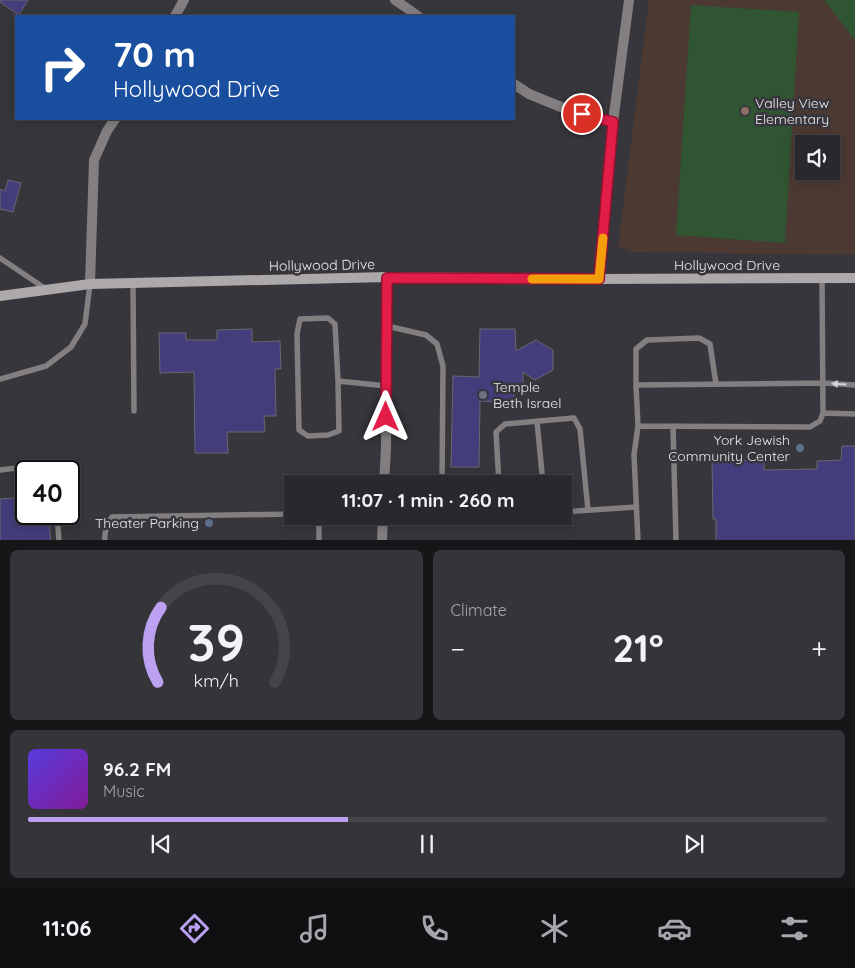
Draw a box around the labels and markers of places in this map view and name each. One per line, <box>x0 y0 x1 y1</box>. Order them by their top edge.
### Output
pin <box>561 93 603 135</box>
place label: Valley View Elementary <box>755 94 830 128</box>
marker: Valley View Elementary <box>739 105 751 117</box>
place label: Temple Beth Israel <box>493 378 561 412</box>
marker: Temple Beth Israel <box>477 389 489 401</box>
place label: York Jewish Community Center <box>668 431 791 465</box>
marker: York Jewish Community Center <box>794 442 806 454</box>
place label: Theater Parking <box>95 514 199 532</box>
marker: Theater Parking <box>203 517 215 529</box>

